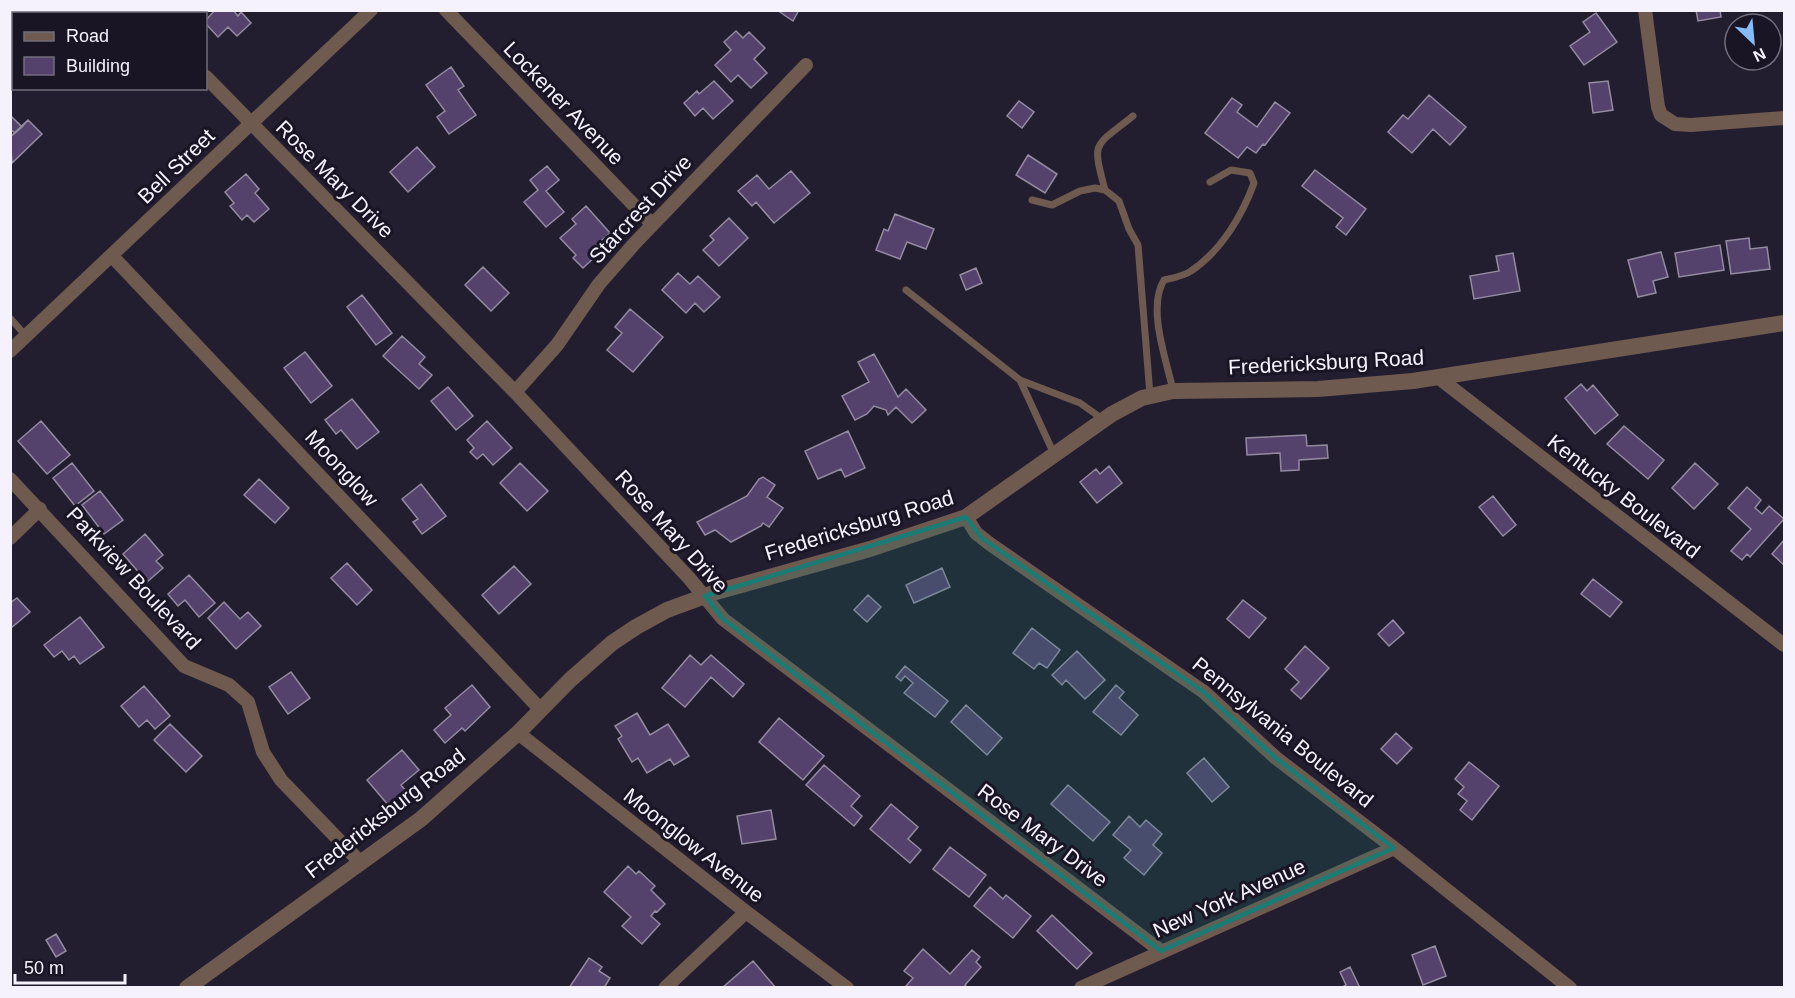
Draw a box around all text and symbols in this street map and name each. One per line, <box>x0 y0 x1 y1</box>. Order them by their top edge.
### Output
legend <box>12 12 207 90</box>
north arrow <box>1723 12 1783 72</box>
text: Road <box>66 26 109 46</box>
street label: Lockener Avenue <box>499 37 629 169</box>
text: N <box>1750 45 1768 65</box>
text: Building <box>66 56 130 76</box>
street label: Rose Mary Drive <box>272 116 398 242</box>
street label: Bell Street <box>133 124 219 208</box>
street label: Starcrest Drive <box>584 150 696 268</box>
street label: Fredericksburg Road <box>1227 345 1425 379</box>
street label: Moonglow <box>301 425 384 511</box>
street label: Kentucky Boulevard <box>1543 429 1705 563</box>
street label: Rose Mary Drive <box>611 465 733 597</box>
street label: Fredericksburg Road <box>762 485 956 565</box>
street label: Parkview Boulevard <box>62 502 206 654</box>
street label: Pennsylvania Boulevard <box>1188 652 1378 812</box>
street label: Fredericksburg Road <box>301 744 469 882</box>
street label: Rose Mary Drive <box>974 779 1112 891</box>
street label: Moonglow Avenue <box>619 783 769 907</box>
street label: New York Avenue <box>1149 854 1309 942</box>
scale bar <box>15 947 124 985</box>
text: 50 m <box>24 958 64 978</box>

